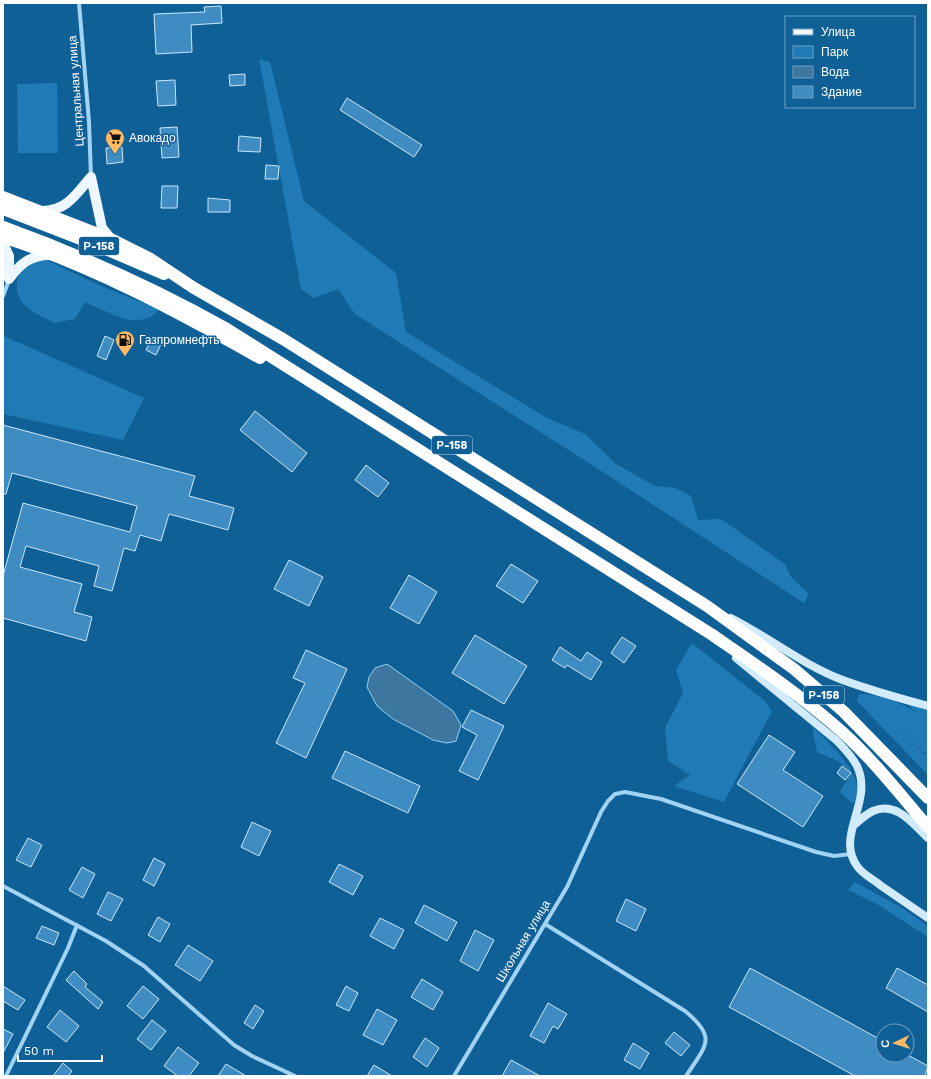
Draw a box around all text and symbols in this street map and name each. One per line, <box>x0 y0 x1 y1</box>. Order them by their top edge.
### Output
legend <box>785 16 915 108</box>
text: Улица <box>821 25 855 39</box>
street label: Центральная улица <box>65 35 87 147</box>
text: Парк <box>821 45 849 59</box>
text: Вода <box>821 65 849 79</box>
text: Здание <box>821 85 862 99</box>
supermarket icon: Авокадо <box>104 127 126 155</box>
place label: Авокадо <box>129 131 176 145</box>
road number: Р-158 <box>79 237 119 255</box>
fuel station icon: Газпромнефть <box>114 329 136 357</box>
place label: Газпромнефть <box>139 333 220 347</box>
road number: Р-158 <box>432 436 472 454</box>
road number: Р-158 <box>804 686 844 704</box>
street label: Школьная улица <box>493 897 553 984</box>
north arrow <box>875 1023 915 1063</box>
scale bar <box>18 1037 102 1063</box>
text: С <box>879 1039 892 1048</box>
text: 50 m <box>24 1044 54 1058</box>

